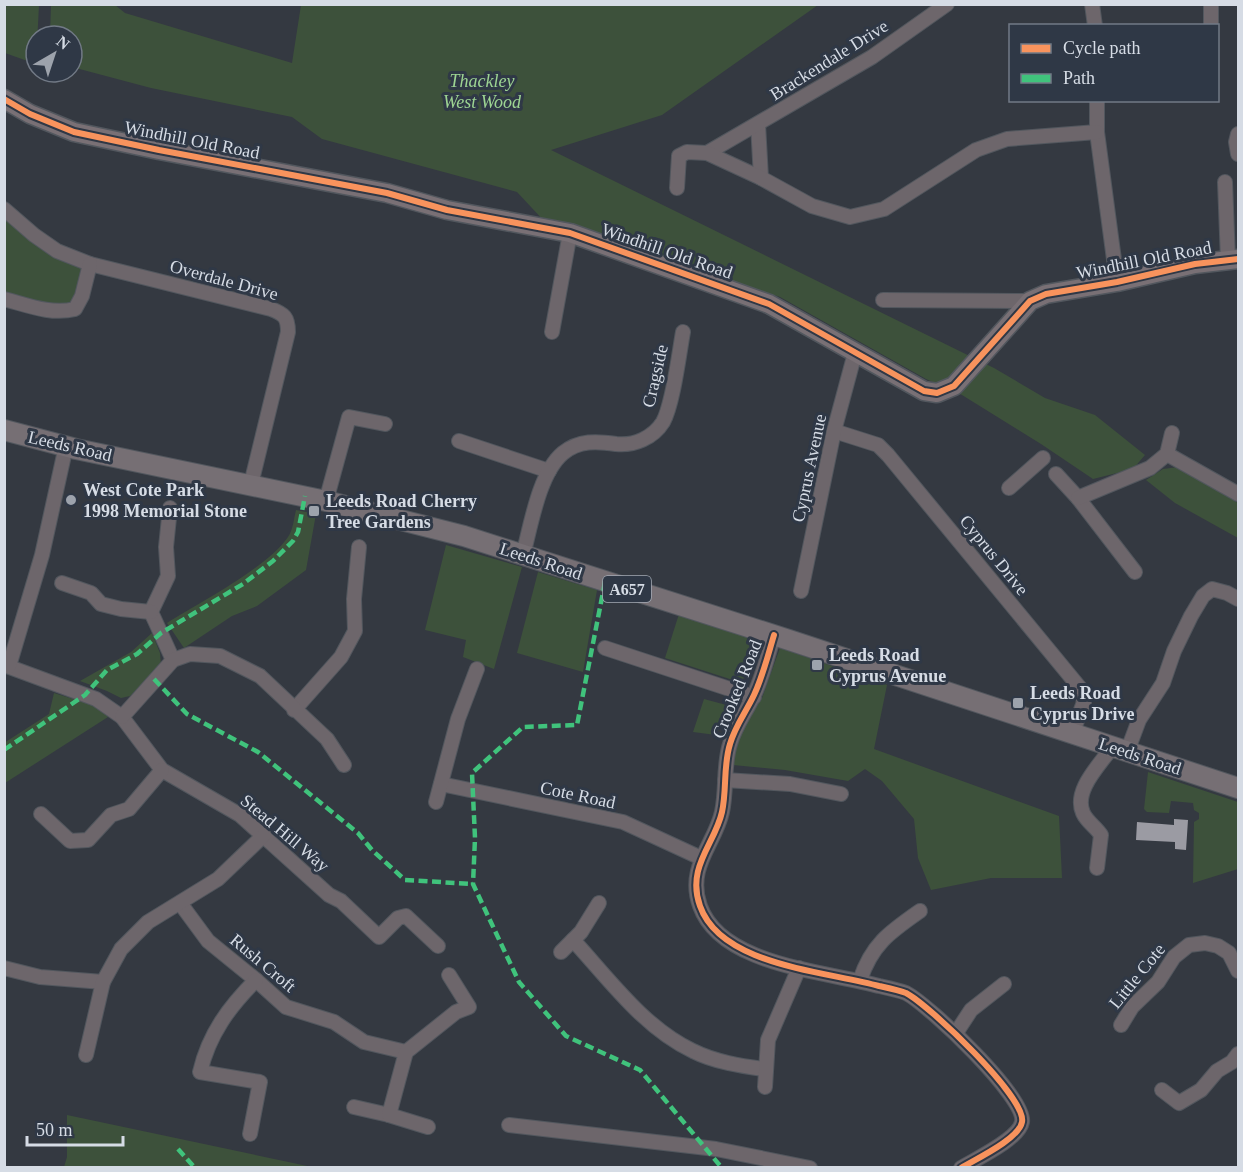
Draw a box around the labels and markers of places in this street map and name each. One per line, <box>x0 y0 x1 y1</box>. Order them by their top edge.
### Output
place label: West Cote Park 1998 Memorial Stone <box>83 480 247 521</box>
place label: Leeds Road Cherry Tree Gardens <box>326 491 477 532</box>
marker: West Cote Park 1998 Memorial Stone <box>64 493 78 507</box>
marker: Leeds Road Cherry Tree Gardens <box>307 504 321 518</box>
place label: Leeds Road Cyprus Avenue <box>829 645 946 686</box>
marker: Leeds Road Cyprus Avenue <box>810 658 824 672</box>
place label: Leeds Road Cyprus Drive <box>1030 683 1135 724</box>
marker: Leeds Road Cyprus Drive <box>1011 696 1025 710</box>

